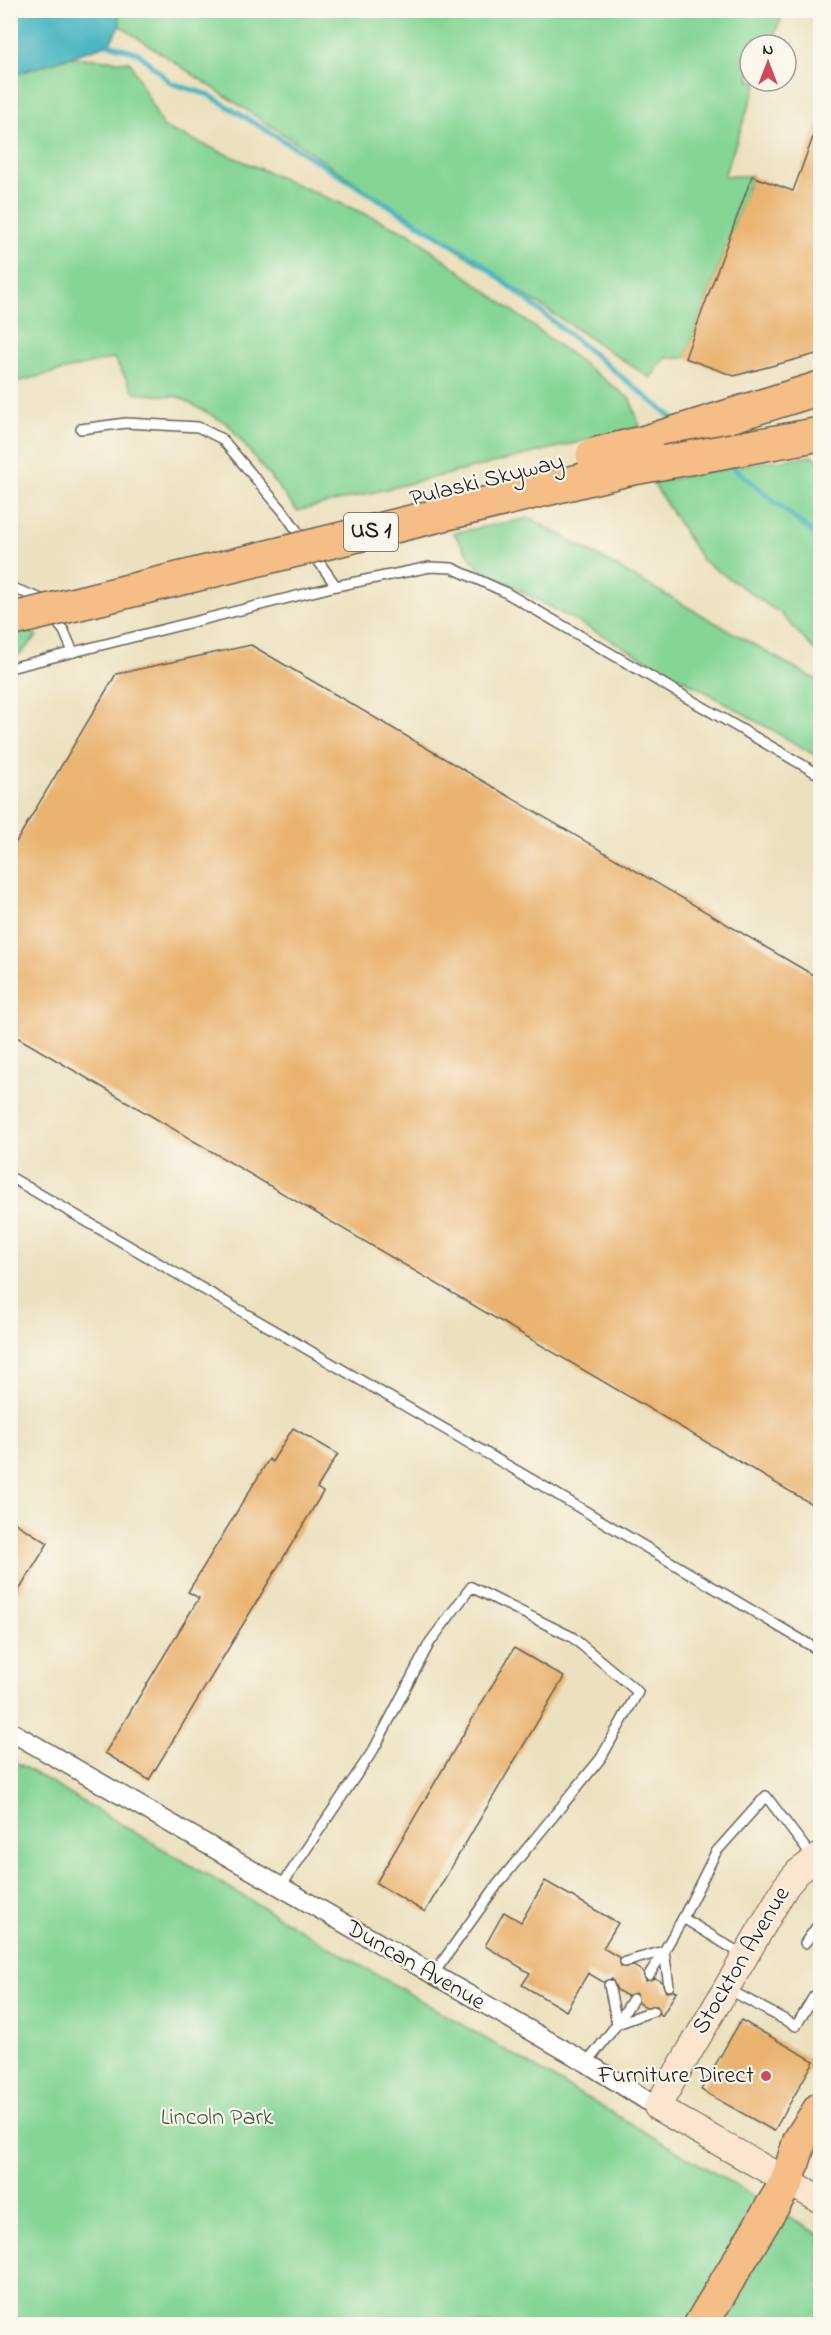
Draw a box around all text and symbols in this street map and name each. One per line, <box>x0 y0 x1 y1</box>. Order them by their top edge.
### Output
north arrow <box>738 33 798 93</box>
text: N <box>763 38 774 62</box>
street label: Pulaski Skyway <box>406 445 568 518</box>
road number: US 1 <box>344 513 398 551</box>
street label: Stockton Avenue <box>684 1880 800 2042</box>
street label: Duncan Avenue <box>338 1911 492 2020</box>
place label: Furniture Direct <box>597 2059 754 2094</box>
marker: Furniture Direct <box>759 2069 773 2083</box>
park label: Lincoln Park <box>161 2101 274 2136</box>

